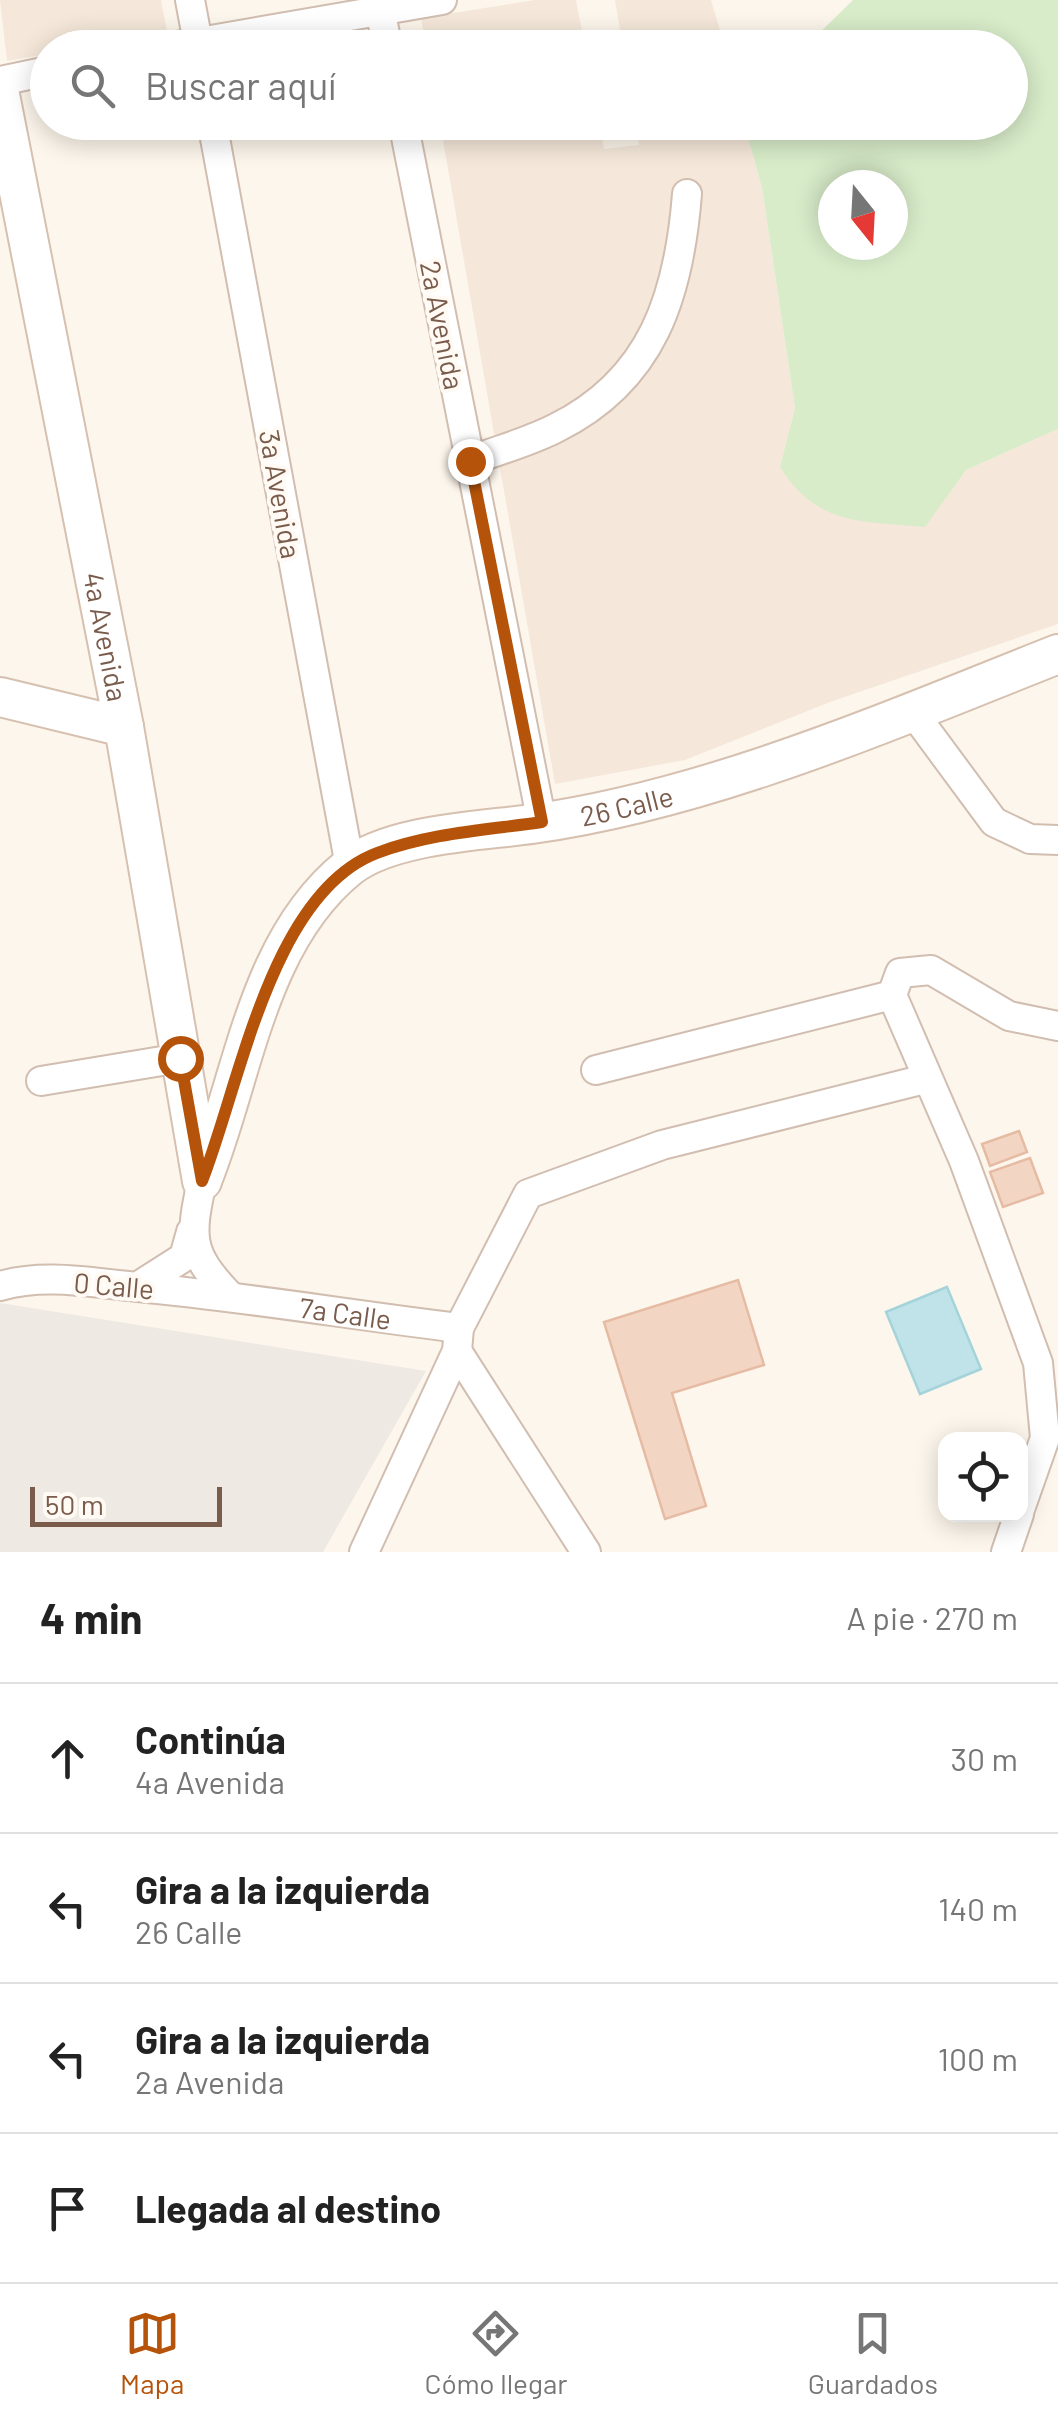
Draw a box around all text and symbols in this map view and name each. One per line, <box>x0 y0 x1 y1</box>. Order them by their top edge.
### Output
search box <box>30 30 1028 140</box>
icon: search <box>65 58 120 113</box>
text: Buscar aquí <box>145 62 336 108</box>
north arrow <box>818 170 908 260</box>
street label: 2a Avenida <box>414 258 472 392</box>
street label: 3a Avenida <box>253 427 309 561</box>
route end <box>448 439 494 485</box>
street label: 4a Avenida <box>77 569 136 704</box>
street label: 26 Calle <box>577 778 677 833</box>
route start <box>158 1036 204 1082</box>
street label: 0 Calle <box>72 1265 156 1305</box>
street label: 7a Calle <box>298 1290 393 1336</box>
map controls <box>938 1432 1028 1522</box>
button: locate <box>938 1432 1028 1522</box>
scale bar <box>30 1482 222 1526</box>
text: 50 m <box>45 1487 104 1521</box>
text: 4 min <box>40 1592 143 1642</box>
text: A pie · 270 m <box>847 1598 1018 1636</box>
text: Continúa <box>135 1716 286 1762</box>
icon: ahead <box>40 1731 95 1786</box>
text: 30 m <box>951 1739 1018 1777</box>
text: 4a Avenida <box>135 1762 285 1800</box>
text: Gira a la izquierda <box>135 1866 430 1912</box>
icon: left <box>40 1881 95 1936</box>
text: 140 m <box>938 1889 1018 1927</box>
text: 26 Calle <box>135 1912 242 1950</box>
text: Gira a la izquierda <box>135 2016 430 2062</box>
icon: left <box>40 2031 95 2086</box>
text: 100 m <box>938 2039 1018 2077</box>
text: 2a Avenida <box>135 2062 284 2100</box>
icon: arrive <box>40 2181 95 2236</box>
text: Llegada al destino <box>135 2185 441 2231</box>
tab: Mapa <box>120 2306 184 2400</box>
tab: Cómo llegar <box>424 2306 568 2400</box>
tab: Guardados <box>808 2306 938 2400</box>

